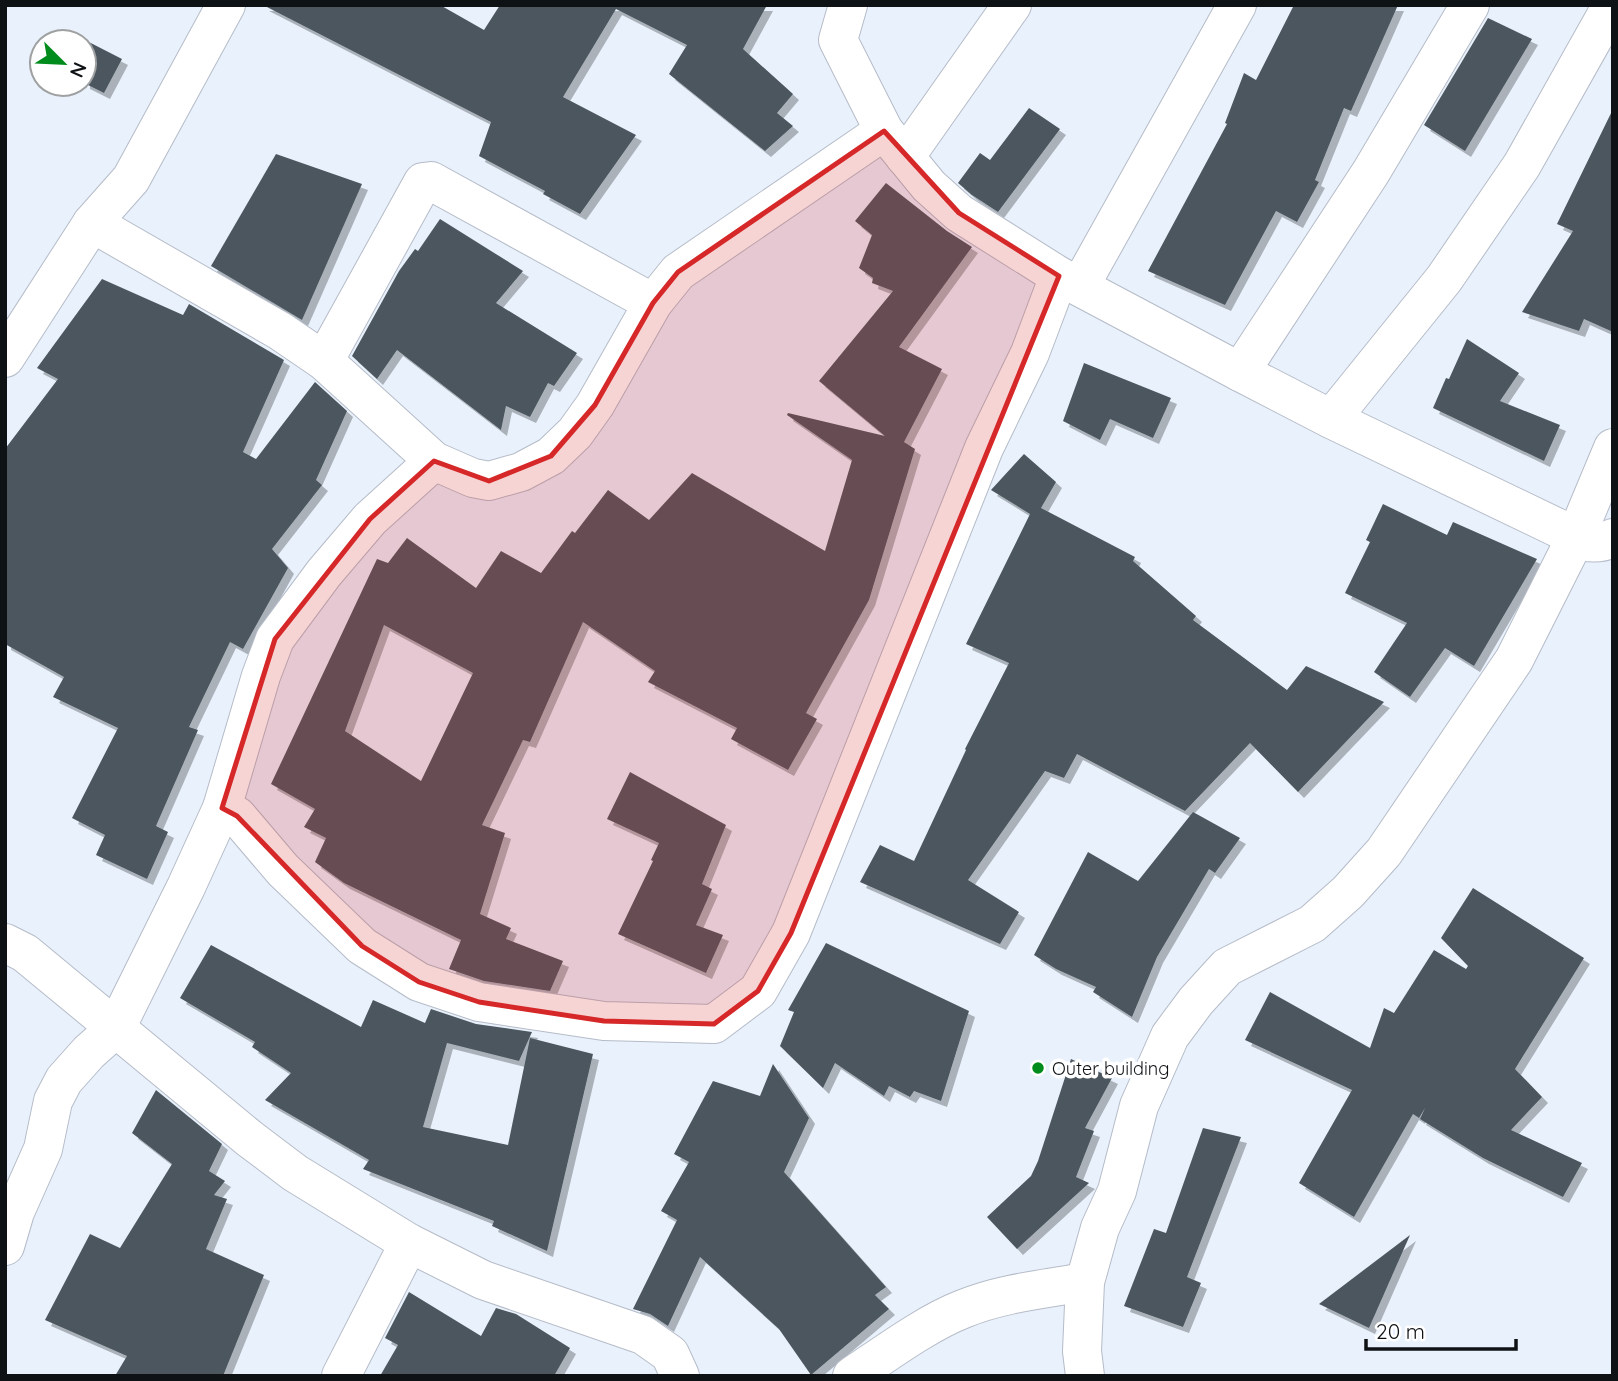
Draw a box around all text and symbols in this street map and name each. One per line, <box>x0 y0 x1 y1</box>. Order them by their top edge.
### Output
north arrow <box>28 28 98 98</box>
text: N <box>65 59 92 81</box>
place label: Outer building <box>1052 1057 1169 1080</box>
marker: Outer building <box>1030 1060 1046 1076</box>
scale bar <box>1366 1308 1516 1352</box>
text: 20 m <box>1376 1318 1425 1344</box>

